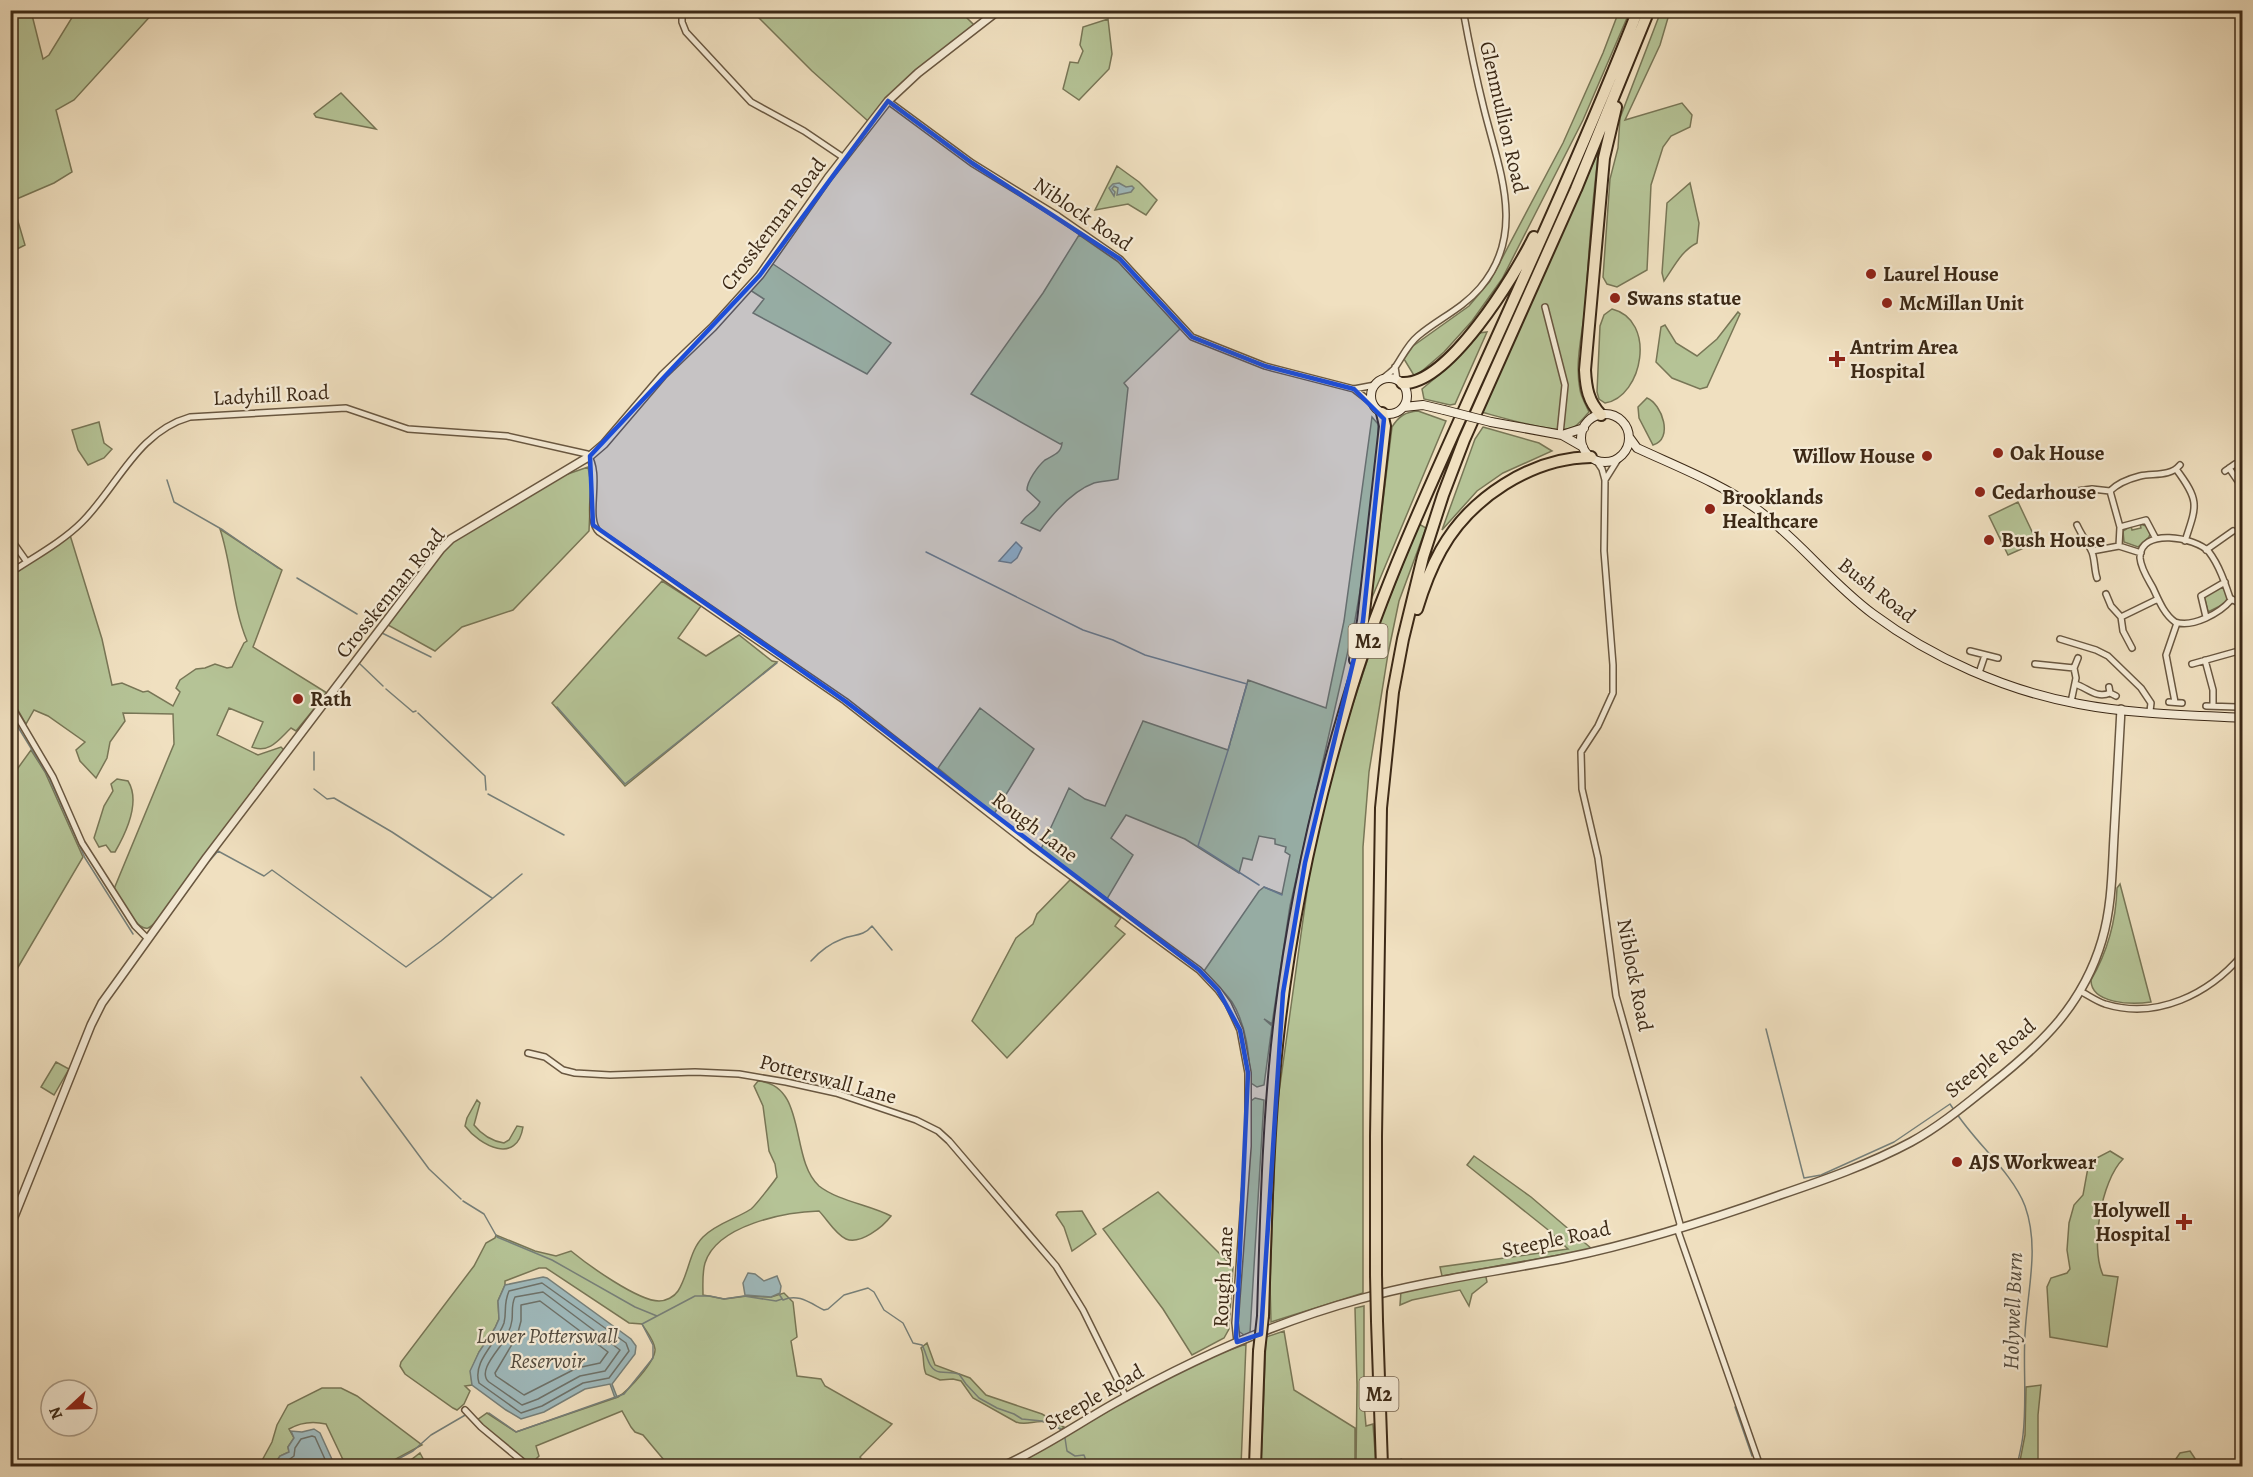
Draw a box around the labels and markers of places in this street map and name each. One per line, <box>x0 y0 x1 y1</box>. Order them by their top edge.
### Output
place label: Laurel House <box>1883 260 1999 288</box>
marker: Laurel House <box>1864 267 1878 281</box>
place label: Swans statue <box>1627 284 1741 312</box>
place label: McMillan Unit <box>1899 289 2024 317</box>
marker: Swans statue <box>1608 291 1622 305</box>
marker: McMillan Unit <box>1880 296 1894 310</box>
place label: Antrim Area Hospital <box>1849 333 1959 385</box>
marker: Antrim Area Hospital <box>1828 350 1846 368</box>
place label: Oak House <box>2010 439 2105 467</box>
place label: Willow House <box>1792 442 1915 470</box>
marker: Oak House <box>1991 446 2005 460</box>
marker: Willow House <box>1920 449 1934 463</box>
place label: Cedarhouse <box>1992 478 2096 506</box>
place label: Brooklands Healthcare <box>1722 483 1823 535</box>
marker: Cedarhouse <box>1973 485 1987 499</box>
marker: Brooklands Healthcare <box>1703 502 1717 516</box>
place label: Bush House <box>2001 526 2105 554</box>
marker: Bush House <box>1982 533 1996 547</box>
place label: Rath <box>310 685 352 713</box>
marker: Rath <box>291 692 305 706</box>
place label: AJS Workwear <box>1968 1148 2097 1176</box>
marker: AJS Workwear <box>1950 1155 1964 1169</box>
place label: Holywell Hospital <box>2093 1196 2170 1248</box>
marker: Holywell Hospital <box>2175 1213 2193 1231</box>

